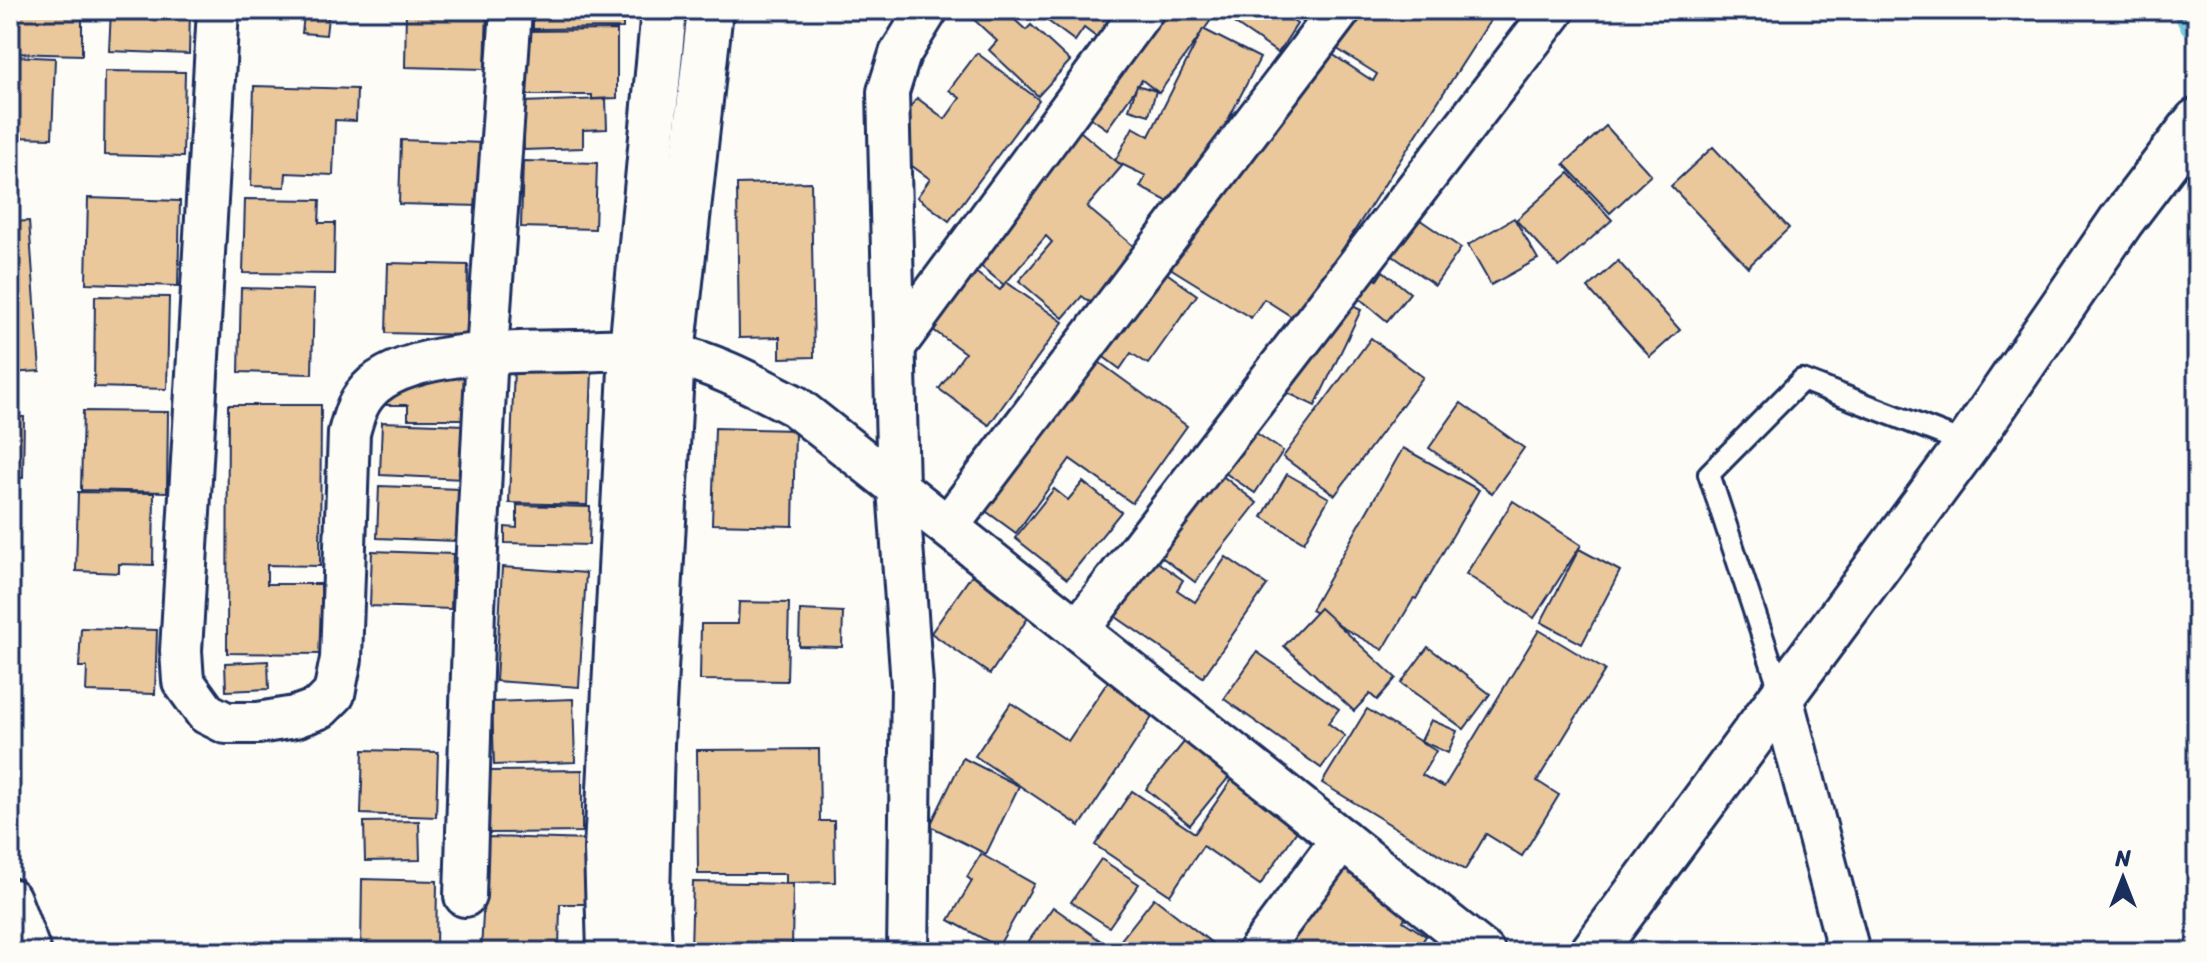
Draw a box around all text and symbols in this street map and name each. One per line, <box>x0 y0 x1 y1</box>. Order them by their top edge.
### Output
north arrow <box>2083 838 2163 918</box>
text: N <box>2114 839 2131 878</box>

